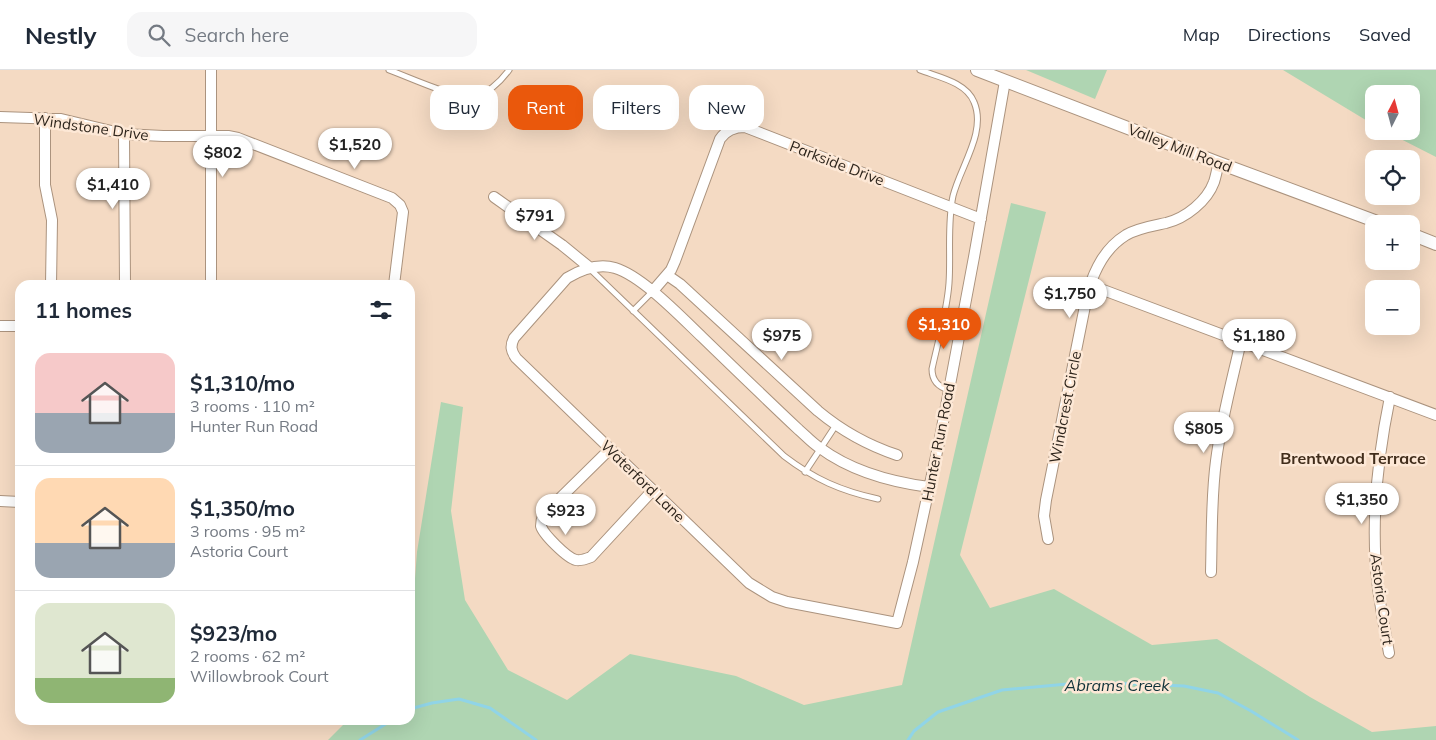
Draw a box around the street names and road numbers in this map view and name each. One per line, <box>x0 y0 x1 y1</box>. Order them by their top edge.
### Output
street label: Windstone Drive <box>32 110 150 144</box>
street label: Valley Mill Road <box>1125 119 1235 177</box>
street label: Parkside Drive <box>787 136 887 190</box>
street label: Windcrest Circle <box>1045 349 1085 465</box>
street label: Hunter Run Road <box>917 381 959 503</box>
street label: Waterford Lane <box>597 436 689 526</box>
street label: Astoria Court <box>1366 552 1398 646</box>

